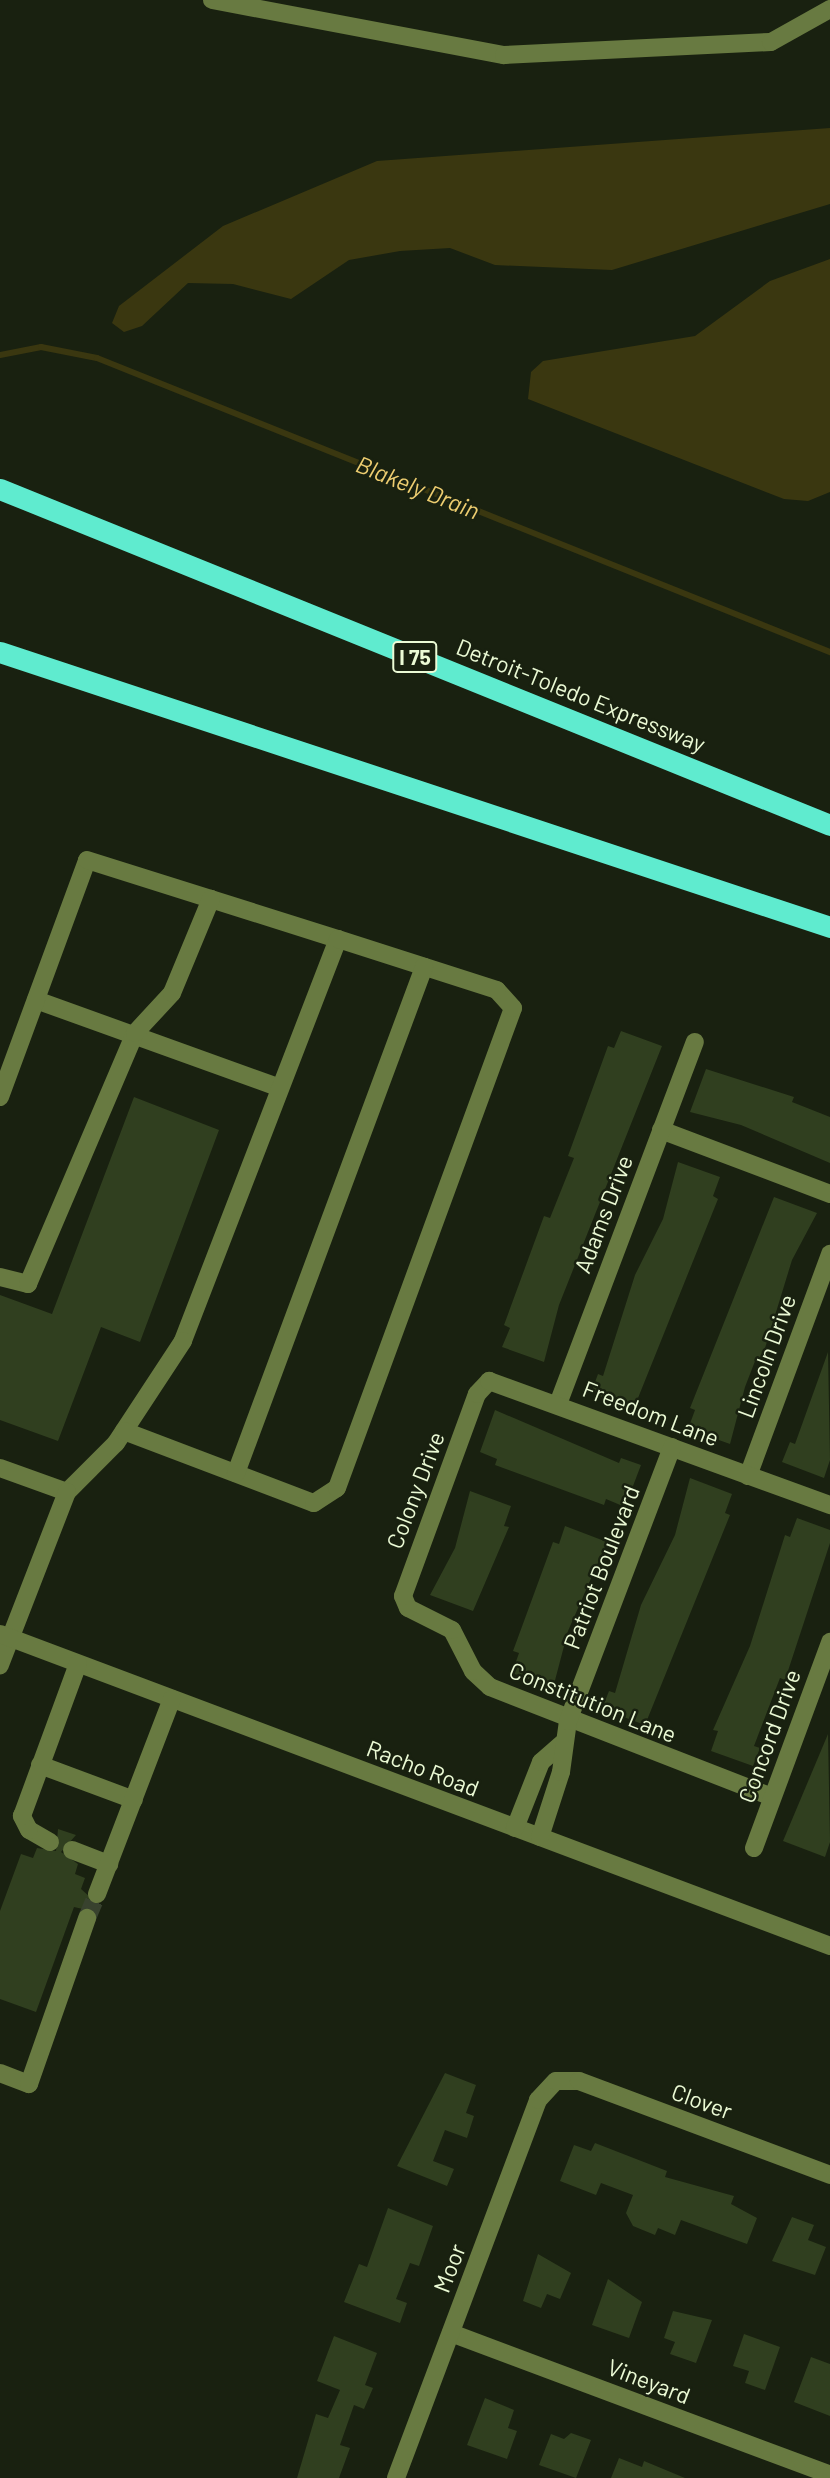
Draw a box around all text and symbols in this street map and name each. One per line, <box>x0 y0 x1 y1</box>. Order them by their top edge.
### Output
water label: Blakely Drain <box>352 449 484 525</box>
street label: Detroit-Toledo Expressway <box>453 632 709 758</box>
road number: I 75 <box>392 640 438 674</box>
street label: Adams Drive <box>568 1151 638 1277</box>
street label: Lincoln Drive <box>731 1291 801 1421</box>
street label: Freedom Lane <box>579 1374 723 1452</box>
street label: Colony Drive <box>380 1428 450 1552</box>
street label: Patriot Boulevard <box>557 1481 645 1653</box>
street label: Constitution Lane <box>505 1656 681 1748</box>
street label: Concord Drive <box>732 1666 806 1806</box>
street label: Racho Road <box>363 1734 483 1802</box>
street label: Clover <box>668 2077 736 2125</box>
street label: Moor <box>427 2240 471 2296</box>
street label: Vineyard <box>604 2353 694 2409</box>

